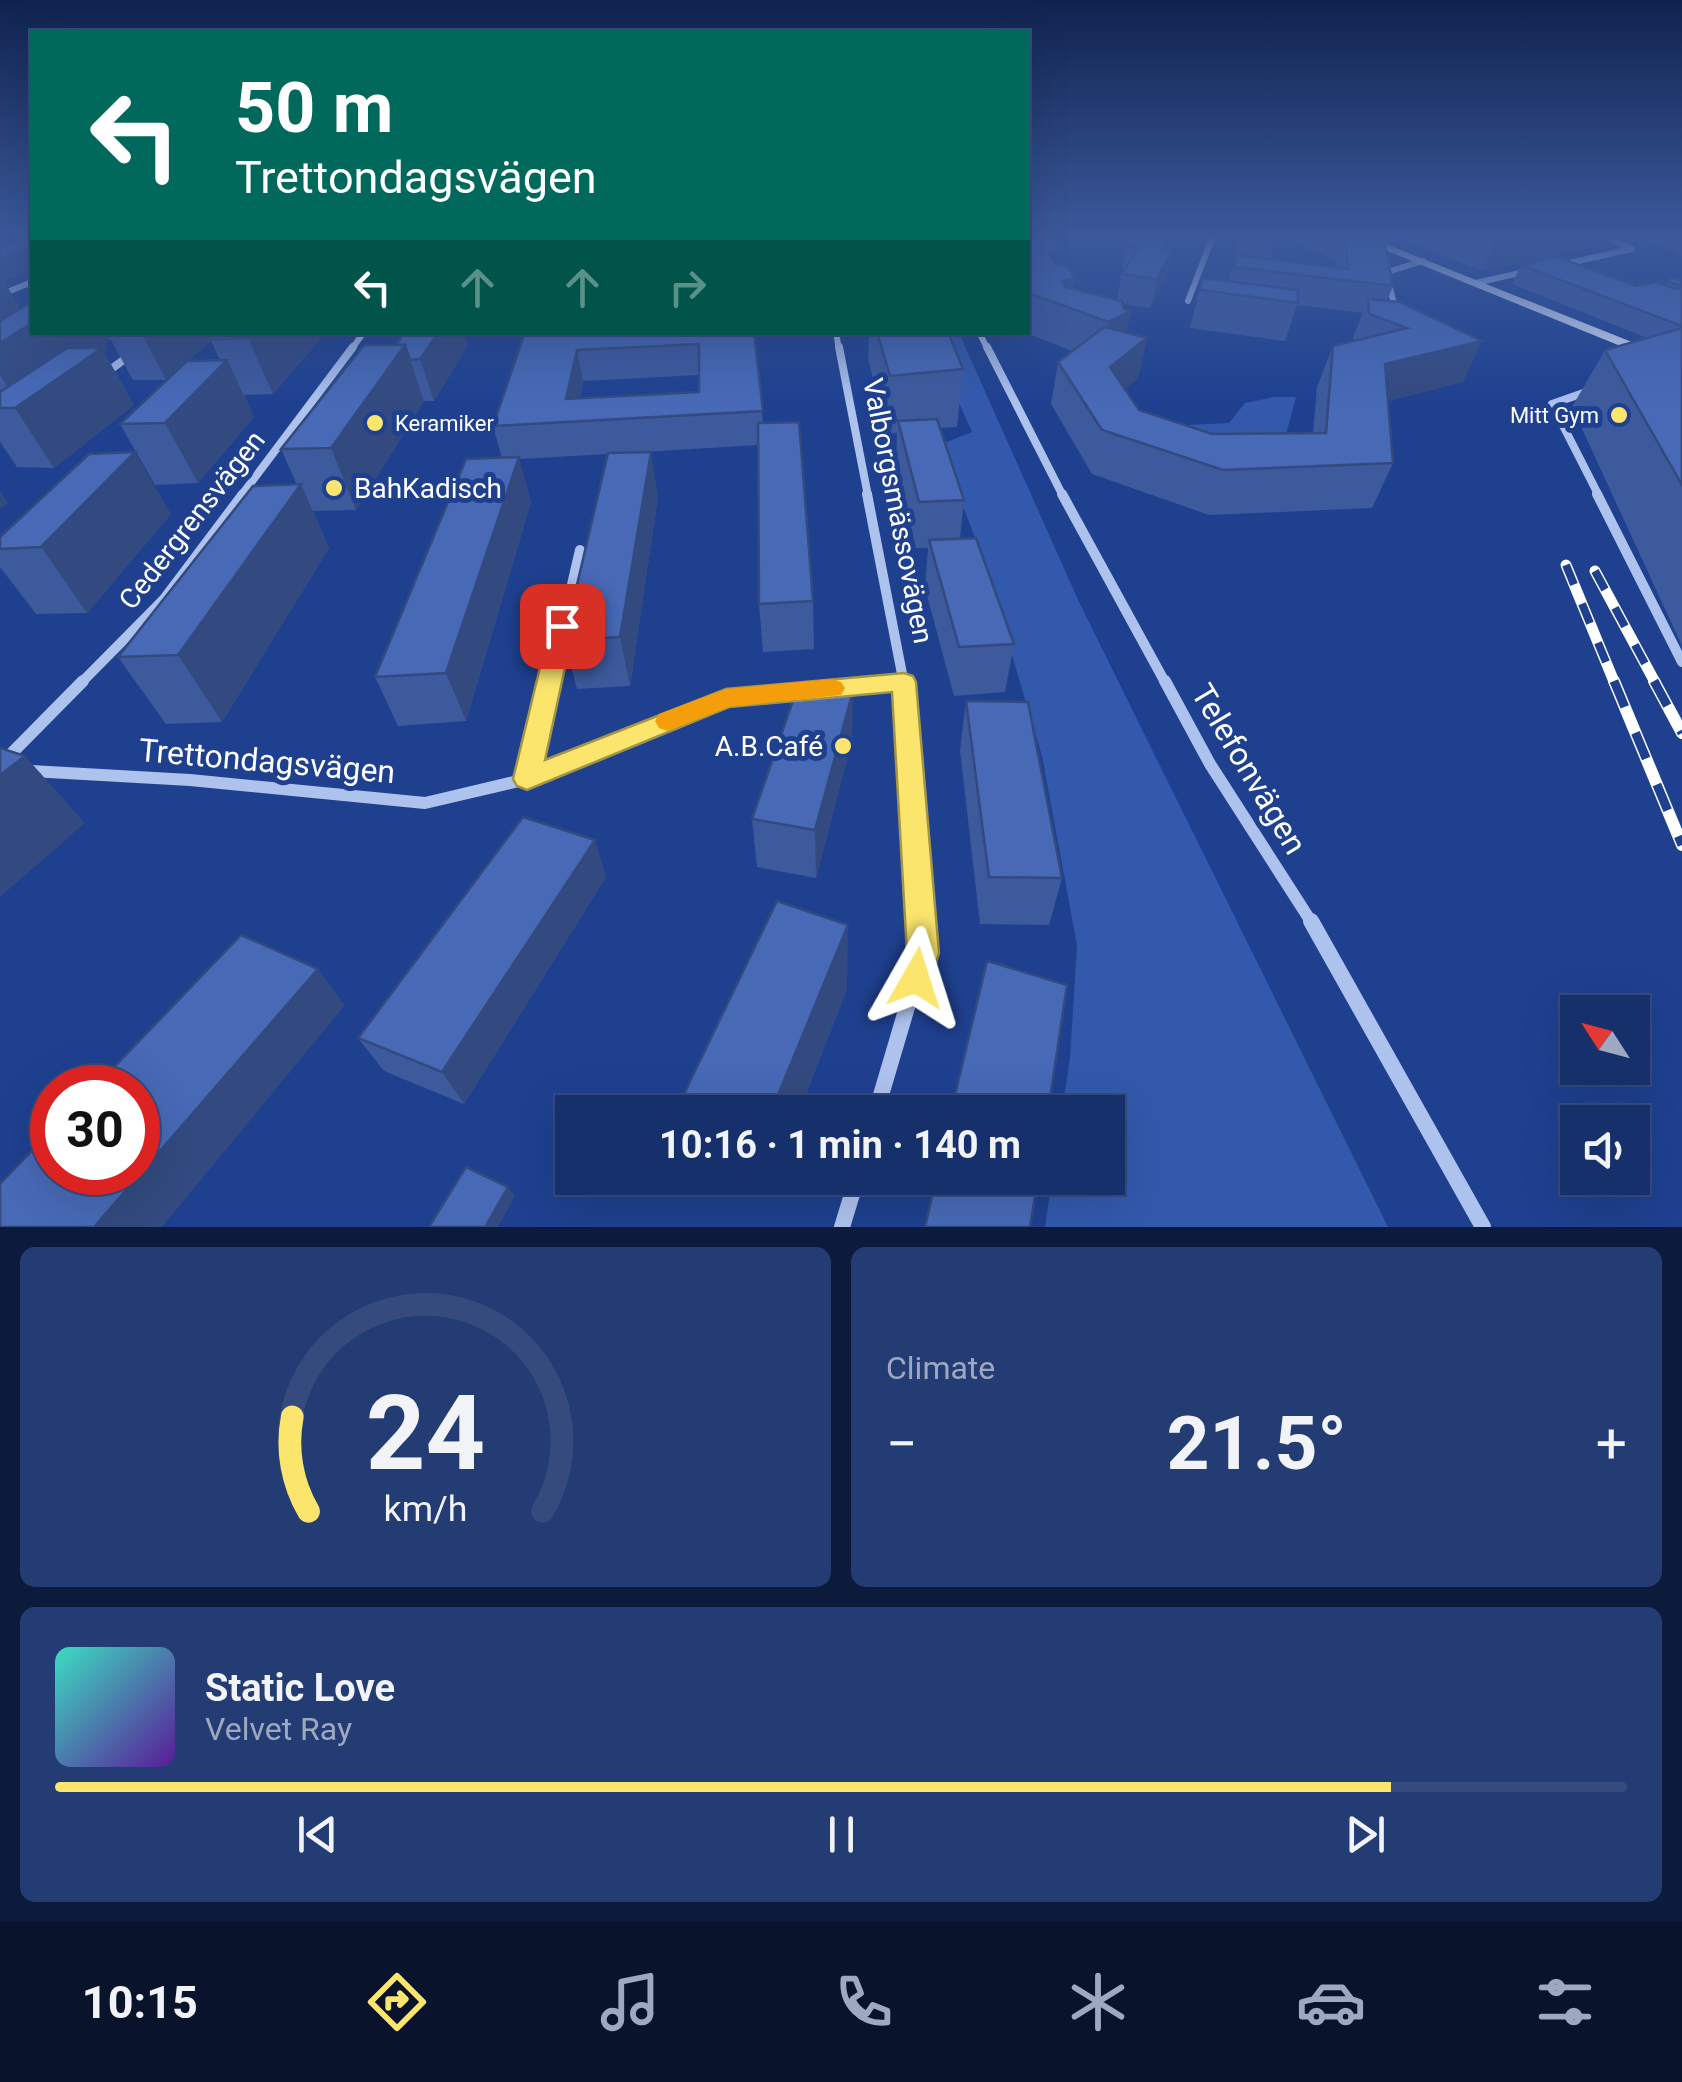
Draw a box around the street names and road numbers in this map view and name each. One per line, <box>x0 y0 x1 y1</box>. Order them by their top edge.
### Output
street label: Valborgsmässovägen <box>856 376 940 646</box>
street label: Cedergrensvägen <box>112 424 272 616</box>
street label: Telefonvägen <box>1183 677 1315 861</box>
street label: Trettondagsvägen <box>137 731 397 791</box>

